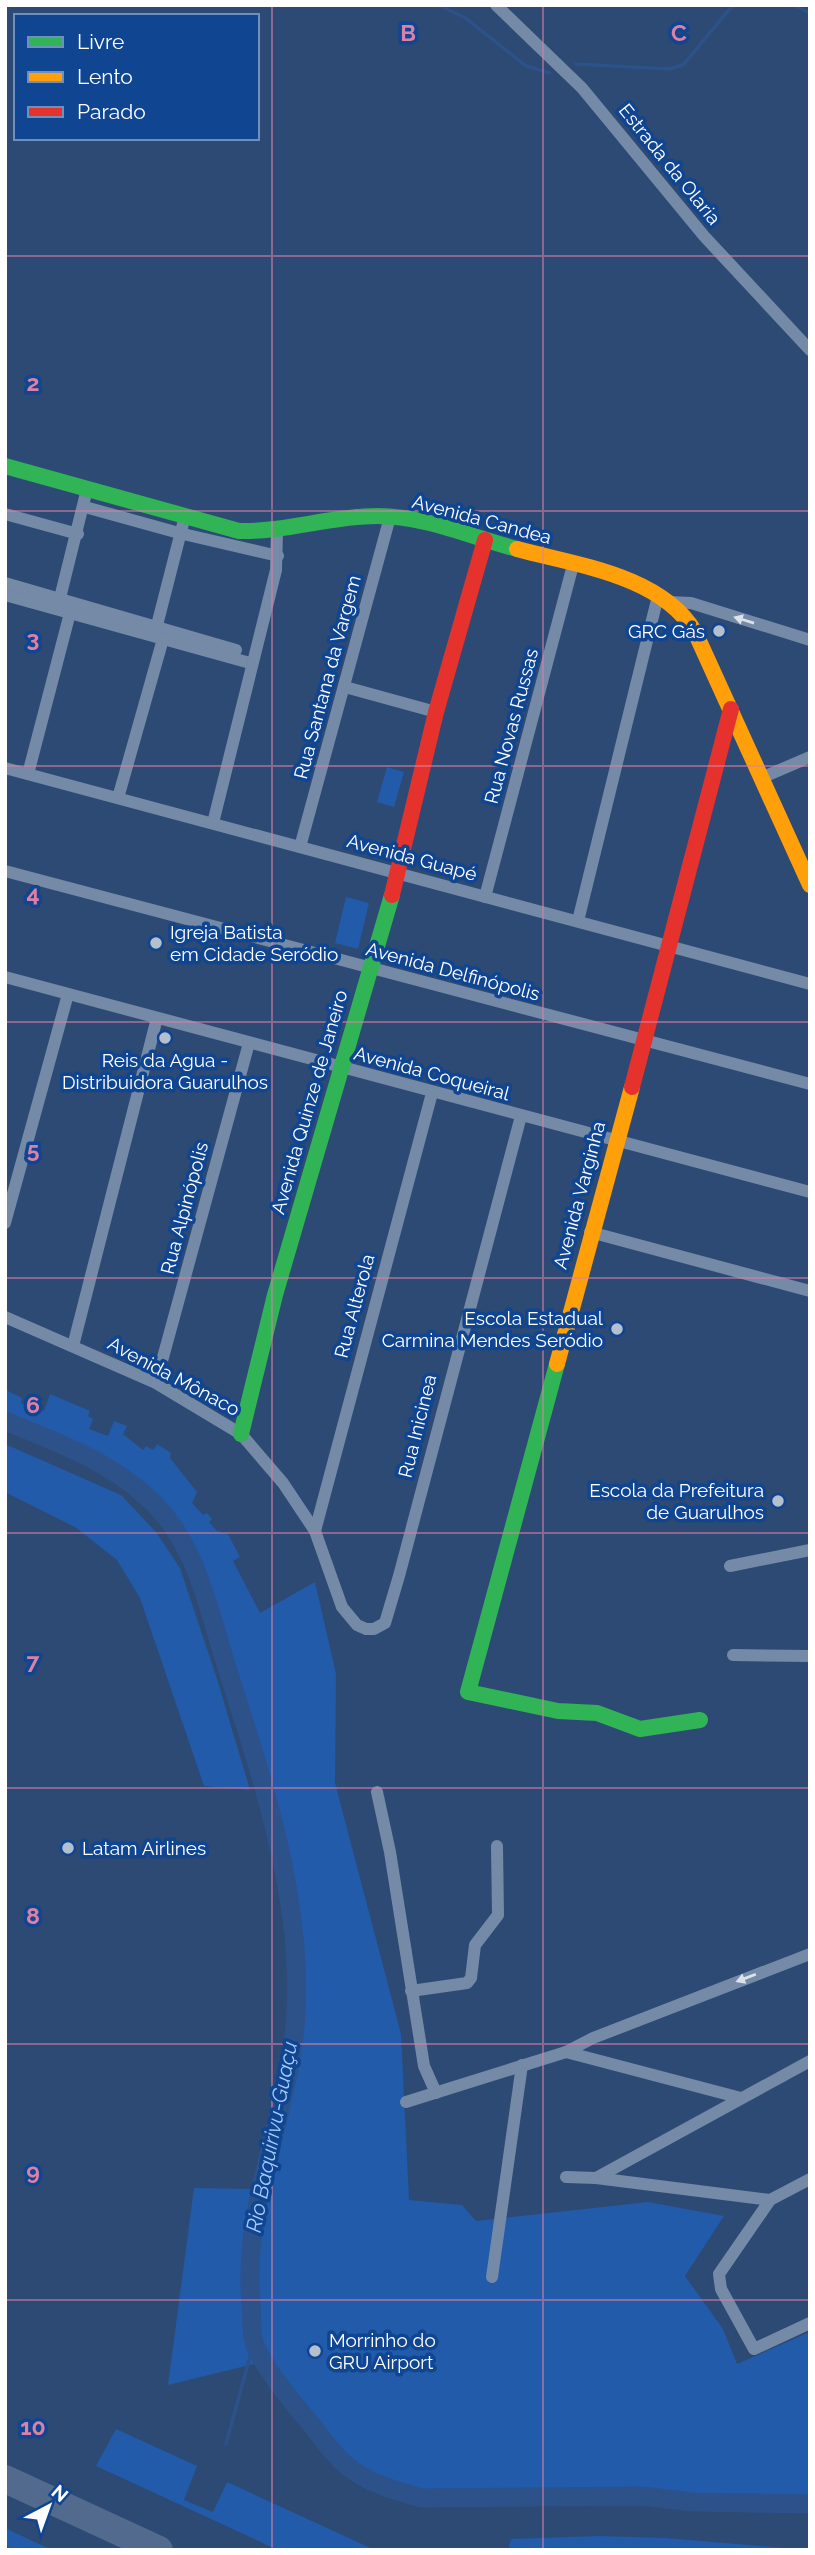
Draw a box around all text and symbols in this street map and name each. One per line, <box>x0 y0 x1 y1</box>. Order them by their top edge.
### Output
legend <box>14 14 259 140</box>
text: B <box>400 19 416 46</box>
text: C <box>671 19 687 46</box>
text: Livre <box>77 29 124 54</box>
text: Lento <box>77 64 133 89</box>
text: Parado <box>77 99 146 124</box>
street label: Estrada da Olaria <box>615 99 725 229</box>
text: 2 <box>27 369 39 396</box>
street label: Avenida Candea <box>410 490 554 548</box>
street label: Rua Santana da Vargem <box>289 573 365 781</box>
one-way arrow <box>734 614 755 624</box>
place label: GRC Gás <box>628 620 705 642</box>
marker: GRC Gás <box>711 623 727 639</box>
text: 3 <box>27 625 39 652</box>
street label: Rua Novas Russas <box>480 646 542 806</box>
street label: Avenida Guapé <box>345 829 479 885</box>
text: 4 <box>26 880 40 907</box>
place label: Igreja Batista em Cidade Seródio <box>170 921 338 965</box>
marker: Igreja Batista em Cidade Seródio <box>148 935 164 951</box>
street label: Avenida Delfinópolis <box>364 937 542 1005</box>
street label: Avenida Quinze de Janeiro <box>266 987 352 1217</box>
marker: Reis da Agua - Distribuidora Guarulhos <box>157 1030 173 1046</box>
street label: Avenida Coqueiral <box>352 1042 513 1105</box>
place label: Reis da Agua - Distribuidora Guarulhos <box>62 1049 268 1093</box>
street label: Avenida Varginha <box>549 1119 609 1271</box>
text: 5 <box>27 1136 40 1163</box>
street label: Rua Alpinópolis <box>156 1140 212 1276</box>
street label: Rua Alterola <box>330 1252 378 1360</box>
place label: Escola Estadual Carmina Mendes Seródio <box>382 1307 604 1351</box>
marker: Escola Estadual Carmina Mendes Seródio <box>609 1321 625 1337</box>
street label: Avenida Mônaco <box>104 1332 244 1420</box>
street label: Rua Inicinea <box>394 1372 440 1480</box>
text: 6 <box>26 1391 40 1418</box>
place label: Escola da Prefeitura de Guarulhos <box>589 1479 764 1523</box>
marker: Escola da Prefeitura de Guarulhos <box>770 1493 786 1509</box>
text: 7 <box>27 1647 40 1674</box>
place label: Latam Airlines <box>82 1837 206 1859</box>
marker: Latam Airlines <box>60 1840 76 1856</box>
text: 8 <box>26 1902 40 1929</box>
one-way arrow <box>735 1973 756 1984</box>
water label: Rio Baquirivu-Guaçu <box>241 2039 302 2235</box>
text: 9 <box>26 2158 40 2185</box>
place label: Morrinho do GRU Airport <box>329 2329 436 2373</box>
marker: Morrinho do GRU Airport <box>307 2343 323 2359</box>
text: 10 <box>20 2413 46 2440</box>
north arrow <box>14 2471 84 2541</box>
text: N <box>47 2480 73 2506</box>

